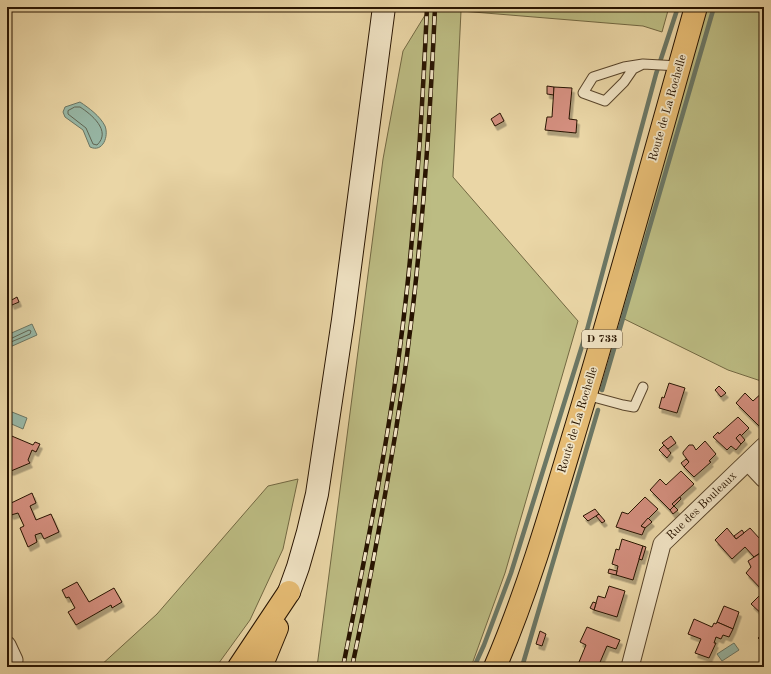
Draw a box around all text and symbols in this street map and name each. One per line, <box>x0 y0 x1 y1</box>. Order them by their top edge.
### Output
street label: Route de La Rochelle <box>647 53 689 163</box>
road number: D 733 <box>582 330 622 348</box>
street label: Route de La Rochelle <box>556 365 600 475</box>
street label: Rue des Bouleaux <box>665 470 739 542</box>

